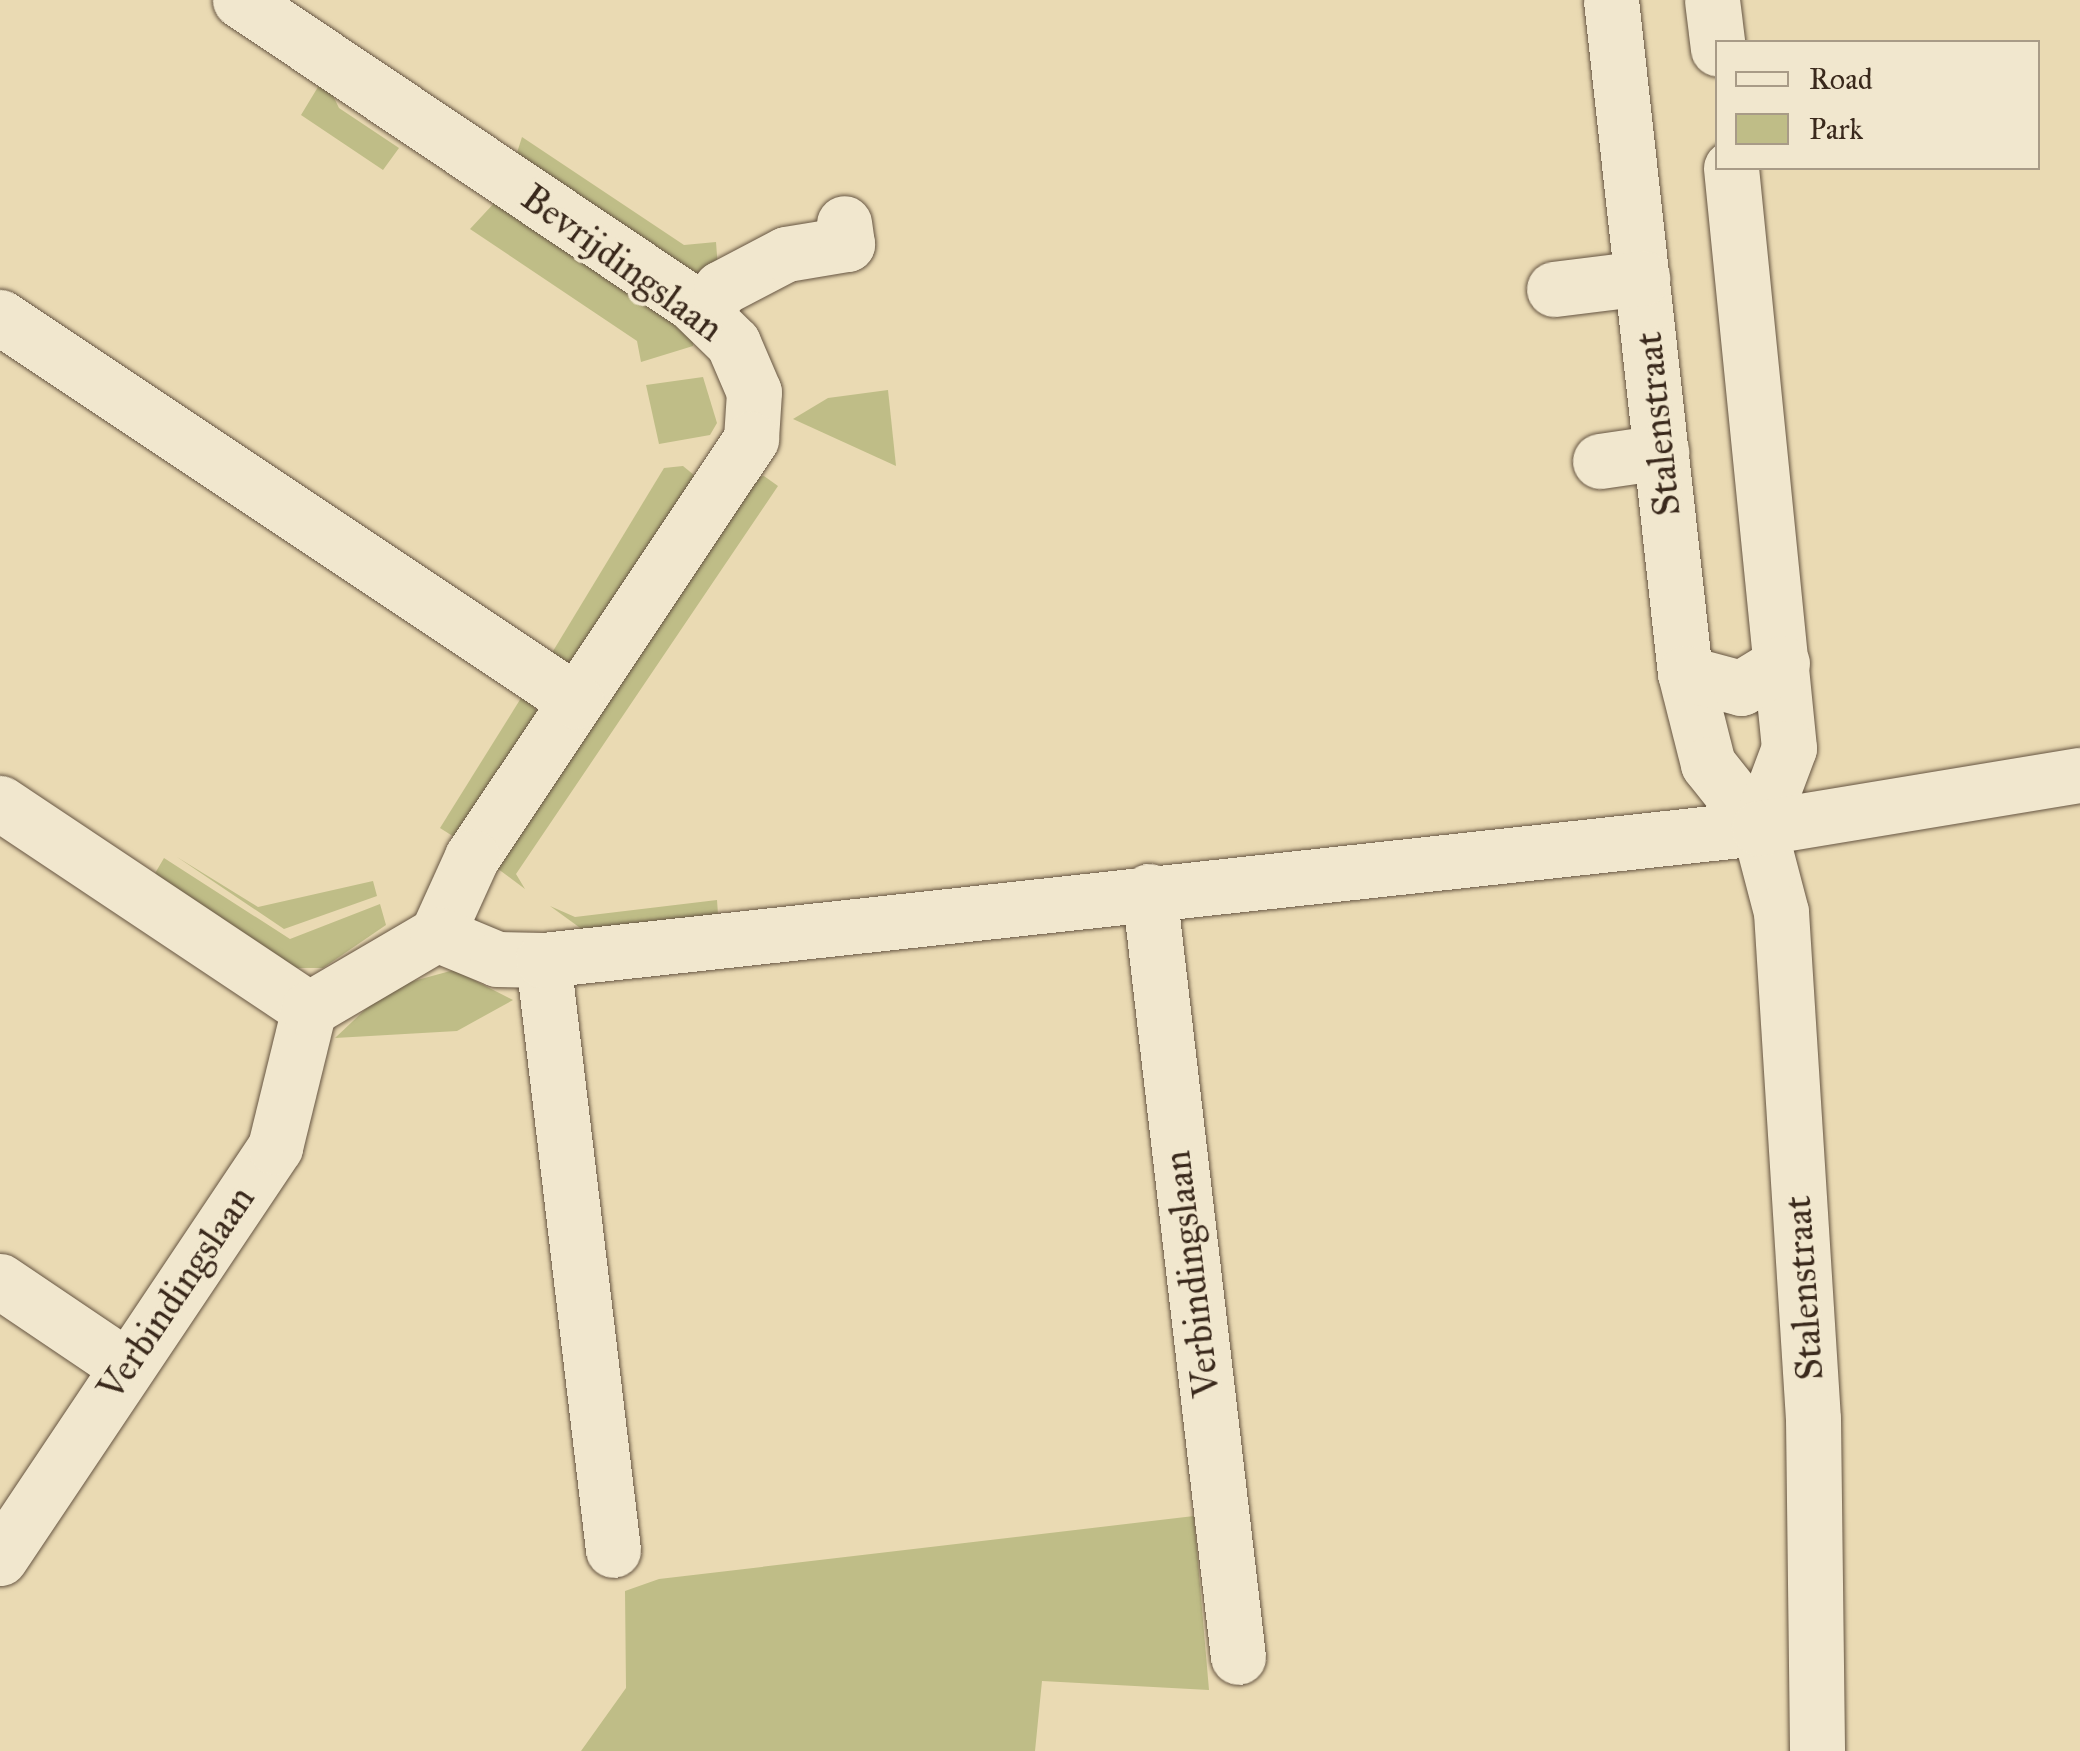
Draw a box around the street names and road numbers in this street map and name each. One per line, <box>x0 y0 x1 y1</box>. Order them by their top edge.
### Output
street label: Bevrijdingslaan <box>512 175 732 351</box>
street label: Stalenstraat <box>1626 330 1690 518</box>
street label: Verbindingslaan <box>1154 1148 1230 1400</box>
street label: Verbindingslaan <box>88 1178 264 1408</box>
street label: Stalenstraat <box>1775 1194 1833 1382</box>

